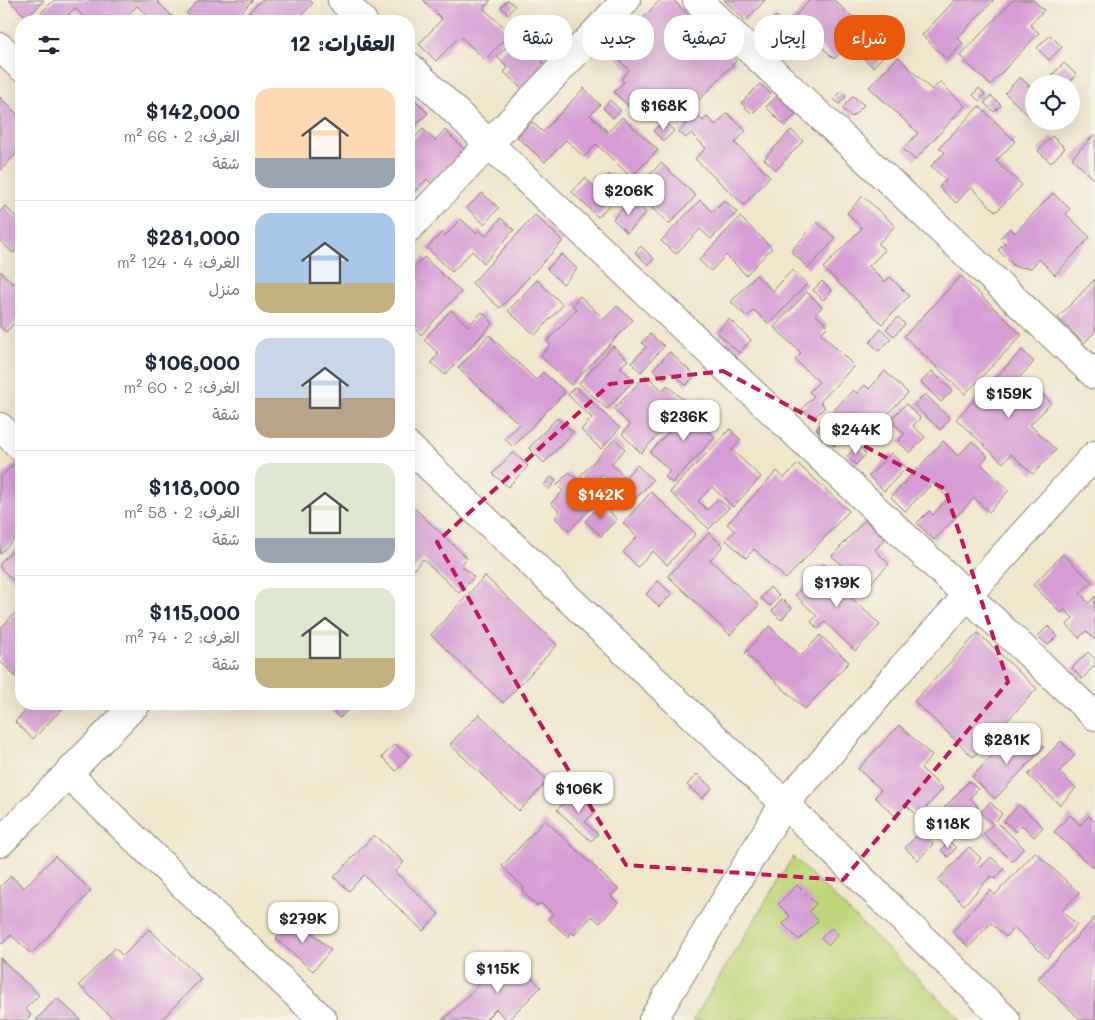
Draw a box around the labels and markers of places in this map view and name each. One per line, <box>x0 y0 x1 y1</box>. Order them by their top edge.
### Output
pin: $168K <box>629 88 699 131</box>
pin: $206K <box>594 174 664 216</box>
pin: $159K <box>974 376 1044 419</box>
pin: $236K <box>649 400 719 442</box>
pin: $244K <box>821 412 891 455</box>
pin: $142K <box>566 478 636 520</box>
pin: $179K <box>802 566 872 608</box>
pin: $281K <box>972 722 1042 765</box>
pin: $106K <box>544 772 614 814</box>
pin: $118K <box>913 806 983 849</box>
pin: $279K <box>268 902 338 944</box>
pin: $115K <box>463 952 533 994</box>

